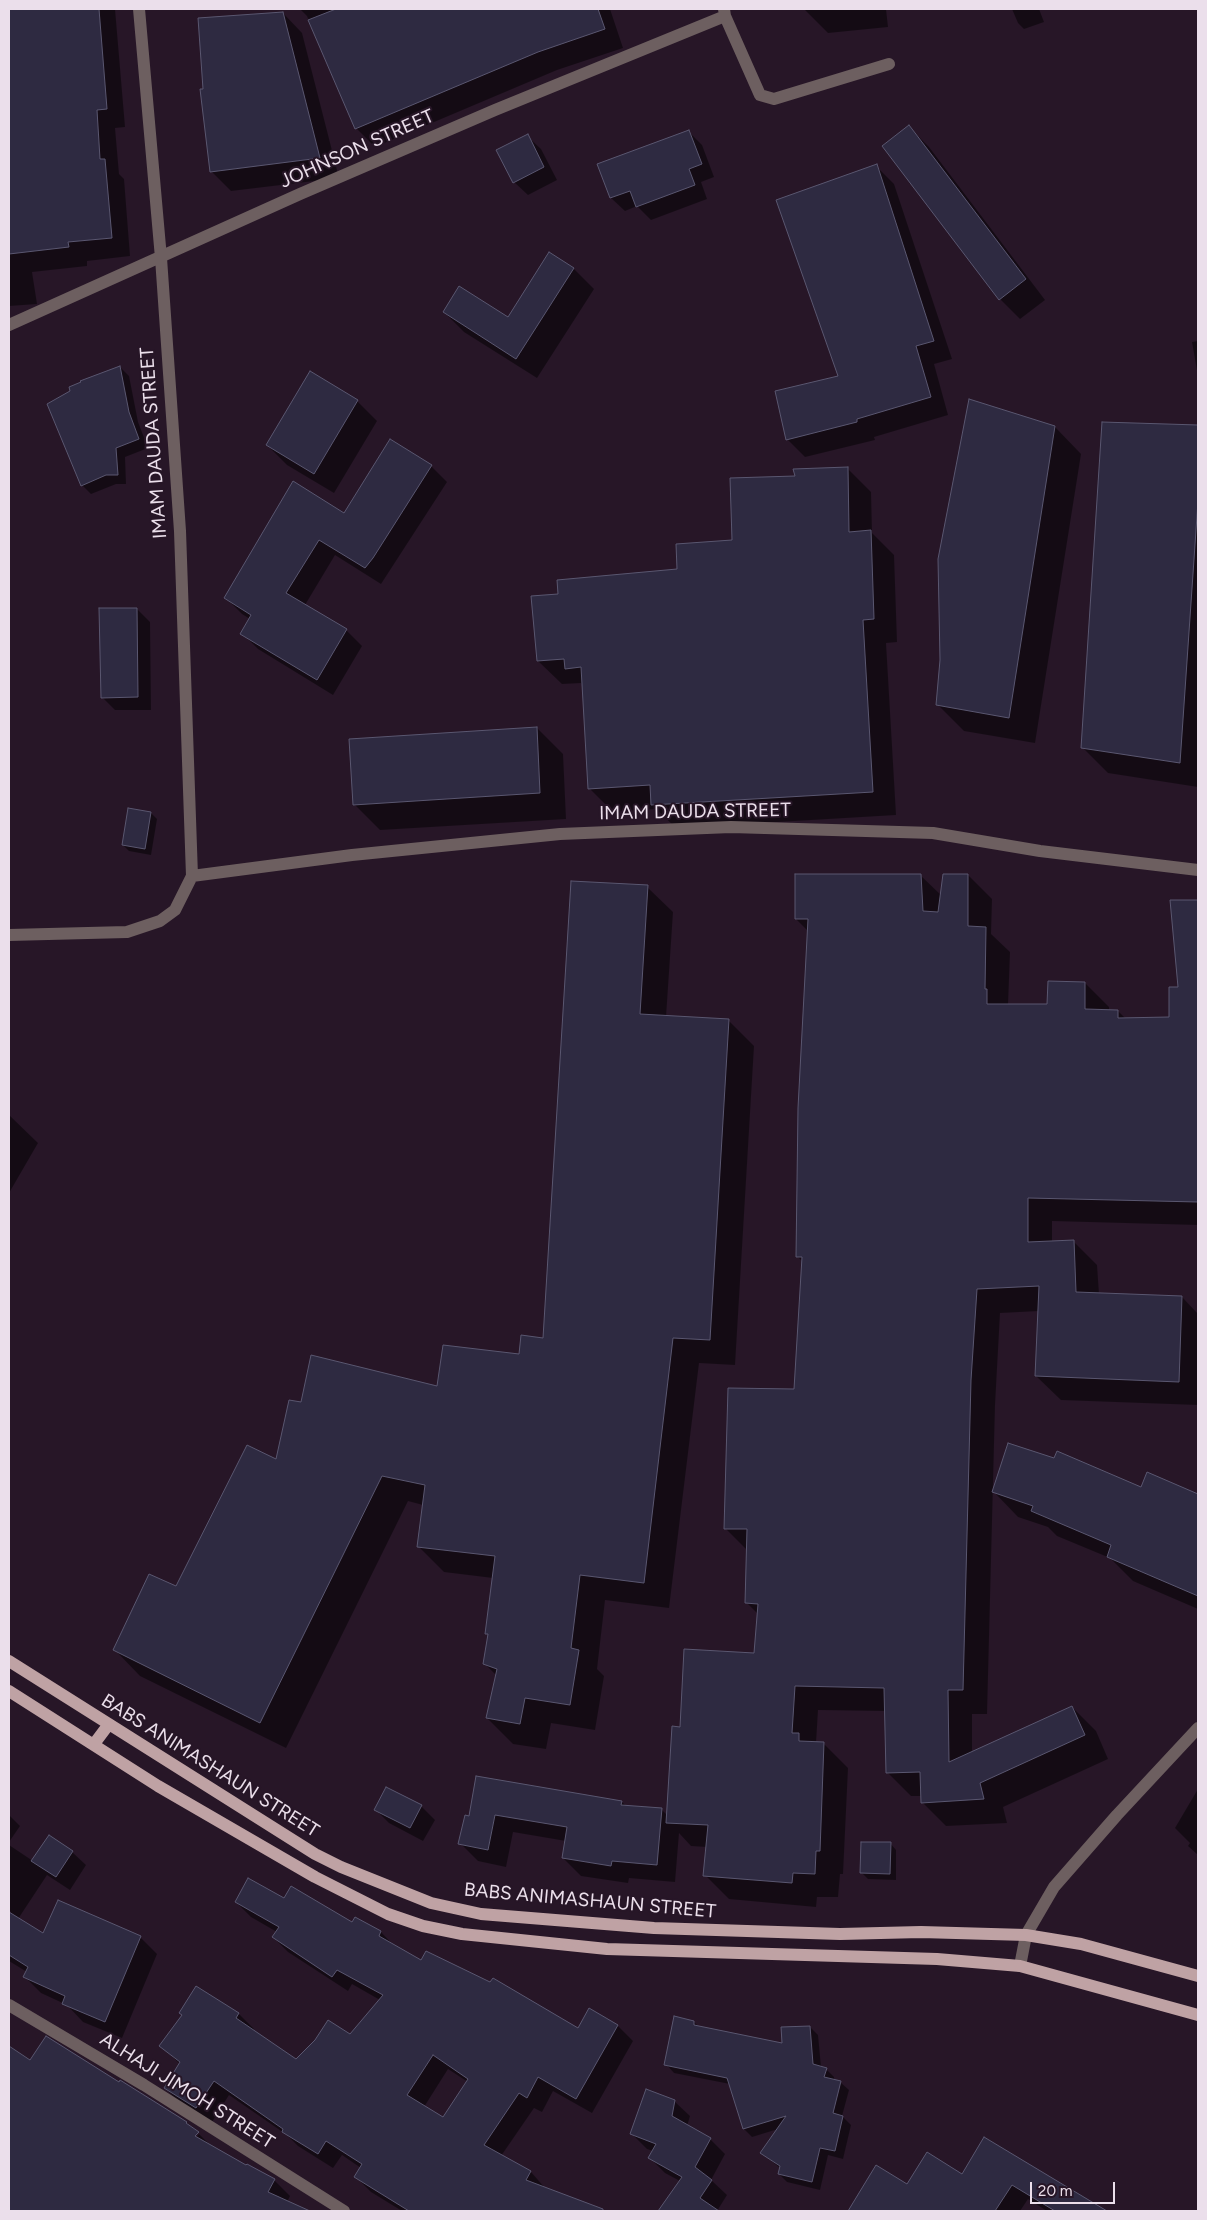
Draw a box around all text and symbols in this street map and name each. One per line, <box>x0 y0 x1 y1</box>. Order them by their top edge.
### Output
street label: JOHNSON STREET <box>276 105 438 193</box>
street label: IMAM DAUDA STREET <box>136 346 172 540</box>
street label: IMAM DAUDA STREET <box>599 799 791 825</box>
street label: BABS ANIMASHAUN STREET <box>97 1689 323 1843</box>
street label: BABS ANIMASHAUN STREET <box>463 1879 717 1923</box>
street label: ALHAJI JIMOH STREET <box>96 2028 278 2154</box>
scale bar <box>1032 2172 1117 2204</box>
text: 20 m <box>1038 2182 1072 2200</box>

